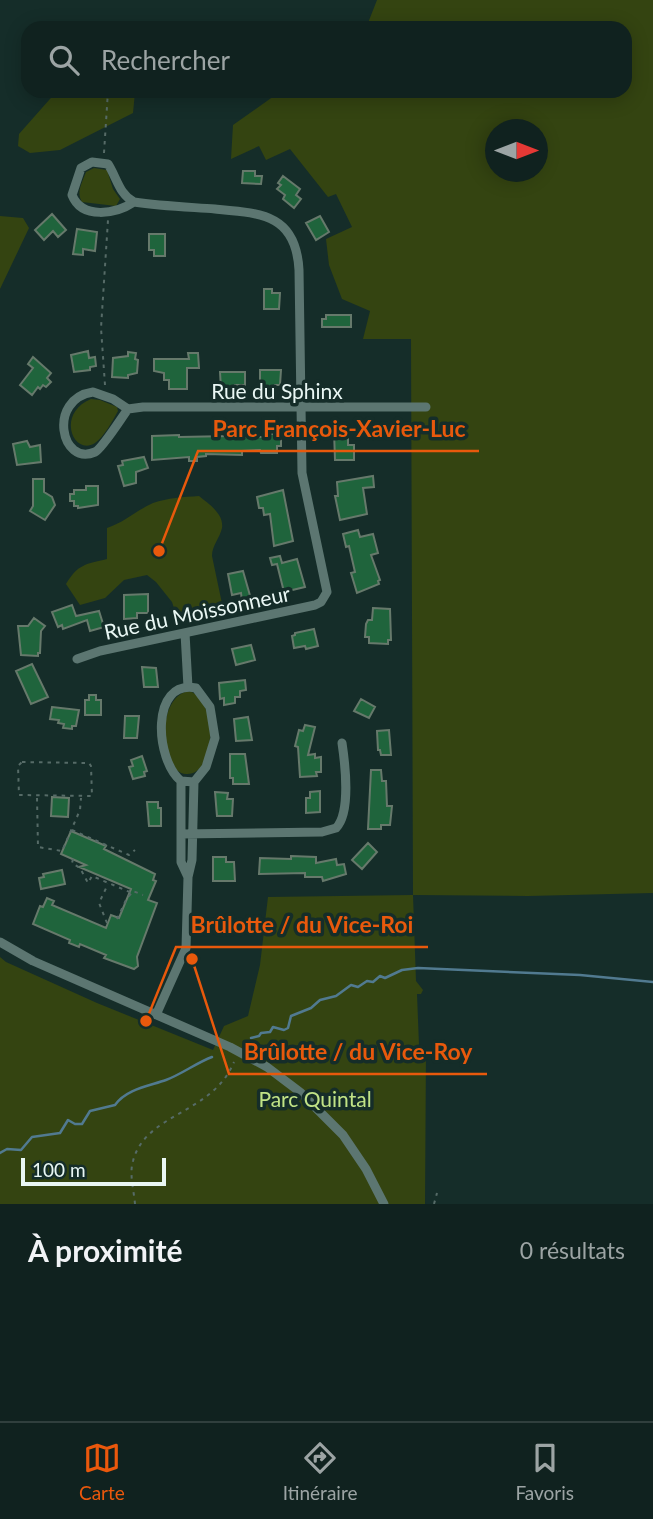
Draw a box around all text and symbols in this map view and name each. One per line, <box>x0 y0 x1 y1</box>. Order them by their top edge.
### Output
search box <box>21 21 632 98</box>
icon: search <box>45 41 83 79</box>
text: Rechercher <box>101 44 230 76</box>
north arrow <box>485 119 548 182</box>
street label: Rue du Sphinx <box>211 378 343 403</box>
callout: Parc François-Xavier-Luc <box>198 407 479 451</box>
text: Parc François-Xavier-Luc <box>212 414 466 442</box>
street label: Rue du Moissonneur <box>102 580 293 644</box>
callout: Brûlotte / du Vice-Roi <box>176 903 428 947</box>
text: Brûlotte / du Vice-Roi <box>191 910 413 938</box>
callout: Brûlotte / du Vice-Roy <box>229 1030 487 1074</box>
text: Brûlotte / du Vice-Roy <box>244 1037 473 1065</box>
park label: Parc Quintal <box>258 1086 372 1111</box>
scale bar <box>21 1155 166 1187</box>
text: 100 m <box>32 1158 86 1181</box>
text: À proximité <box>28 1232 183 1268</box>
text: 0 résultats <box>520 1236 625 1264</box>
tab: Carte <box>79 1439 125 1504</box>
tab: Itinéraire <box>283 1439 357 1504</box>
tab: Favoris <box>515 1439 574 1504</box>

